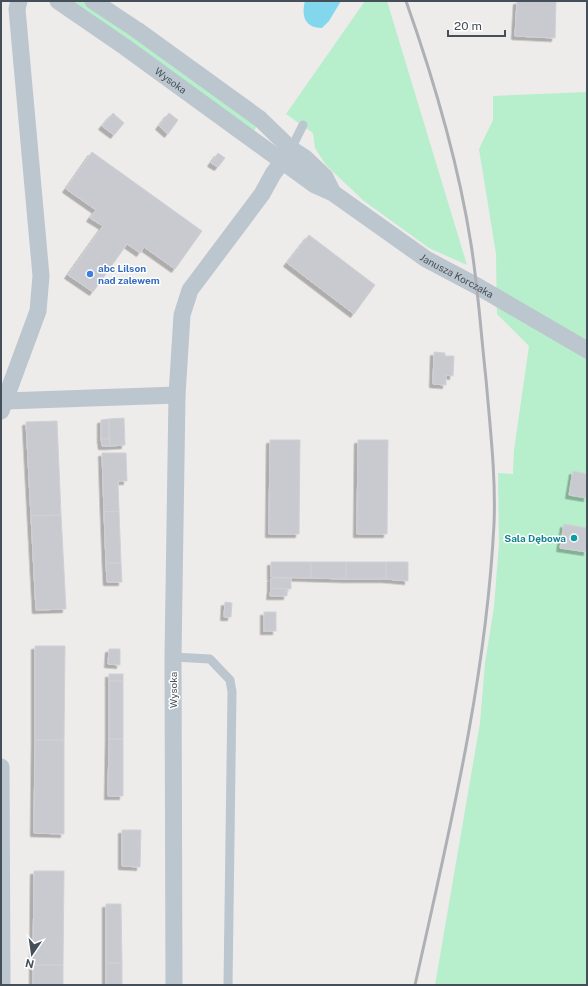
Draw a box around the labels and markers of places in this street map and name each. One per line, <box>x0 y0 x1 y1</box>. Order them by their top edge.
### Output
place label: abc Lilson nad zalewem <box>98 262 160 286</box>
marker: abc Lilson nad zalewem <box>85 269 95 279</box>
place label: Sala Dębowa <box>504 532 566 544</box>
marker: Sala Dębowa <box>569 533 579 543</box>

